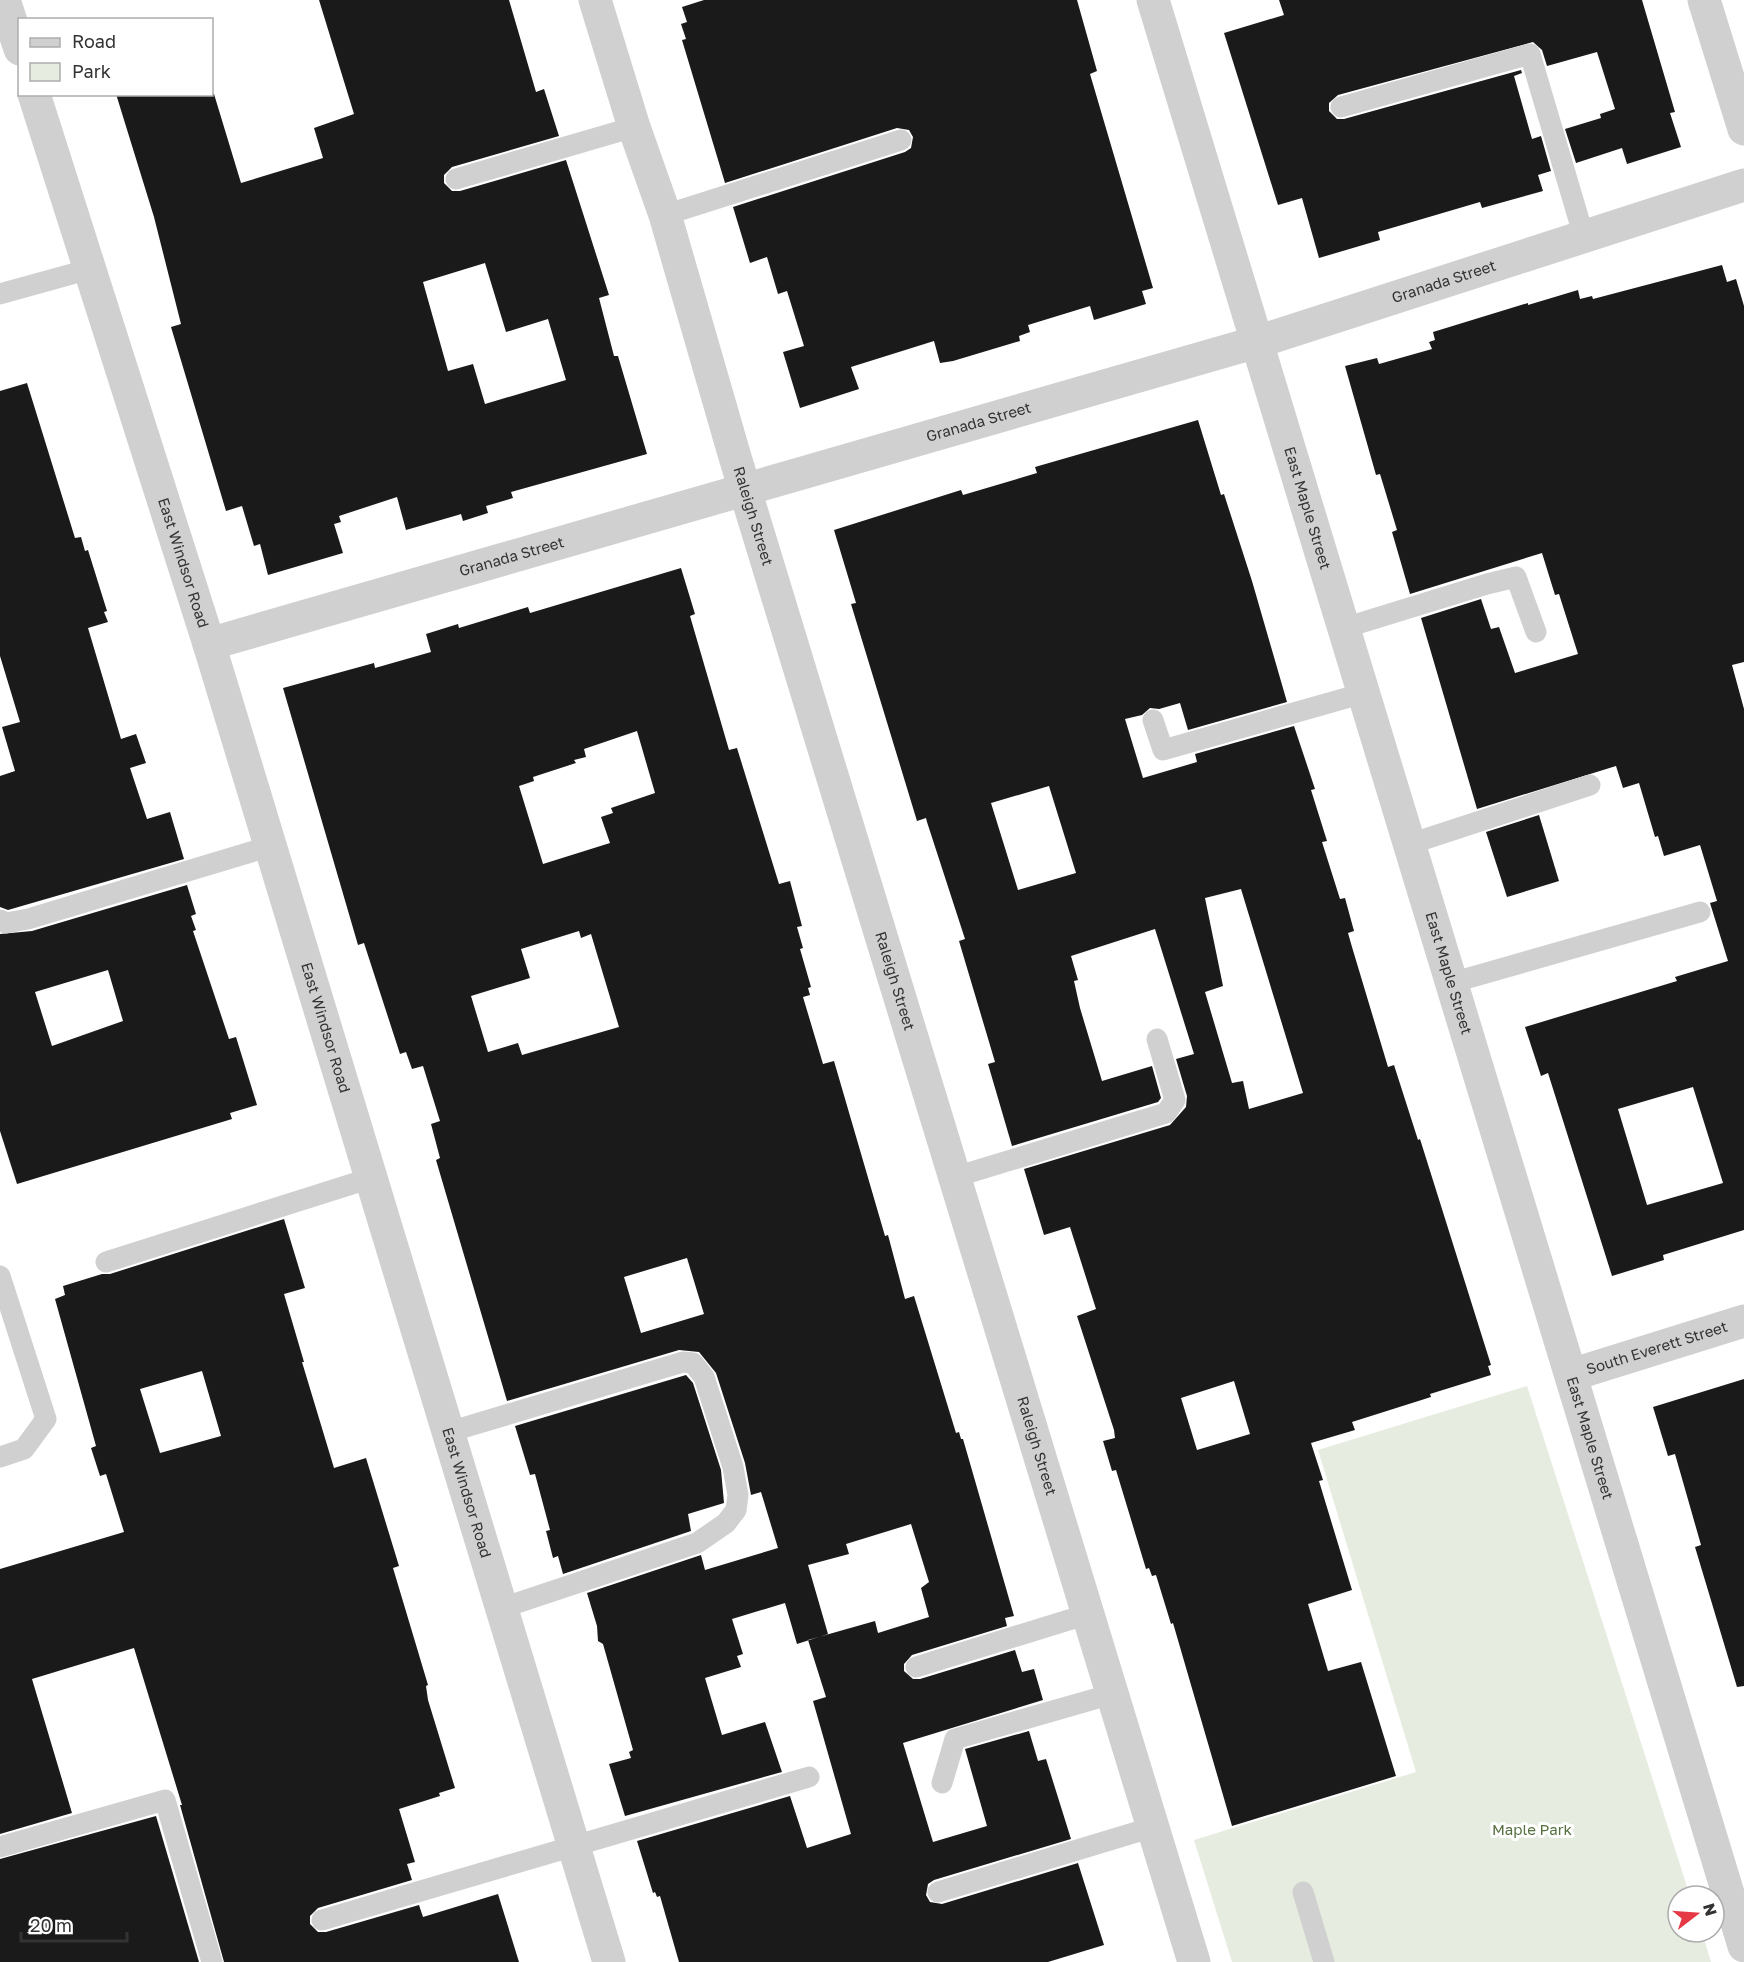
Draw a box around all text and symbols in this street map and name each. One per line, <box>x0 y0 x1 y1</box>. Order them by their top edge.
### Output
legend <box>18 18 213 96</box>
text: Road <box>72 30 116 52</box>
text: Park <box>72 60 111 82</box>
street label: Granada Street <box>1389 256 1498 306</box>
street label: Granada Street <box>924 398 1033 445</box>
street label: East Maple Street <box>1281 444 1335 571</box>
street label: Raleigh Street <box>730 464 778 568</box>
street label: East Windsor Road <box>155 495 213 630</box>
street label: Granada Street <box>457 532 566 579</box>
street label: East Maple Street <box>1422 909 1477 1036</box>
street label: Raleigh Street <box>872 929 919 1033</box>
street label: East Windsor Road <box>298 960 355 1095</box>
street label: South Everett Street <box>1584 1317 1729 1378</box>
street label: East Maple Street <box>1564 1374 1618 1501</box>
street label: Raleigh Street <box>1014 1394 1061 1497</box>
street label: East Windsor Road <box>439 1425 496 1560</box>
park label: Maple Park <box>1492 1820 1573 1838</box>
north arrow <box>1666 1884 1726 1944</box>
text: N <box>1699 1901 1722 1918</box>
scale bar <box>21 1905 128 1943</box>
text: 20 m <box>30 1914 72 1936</box>

